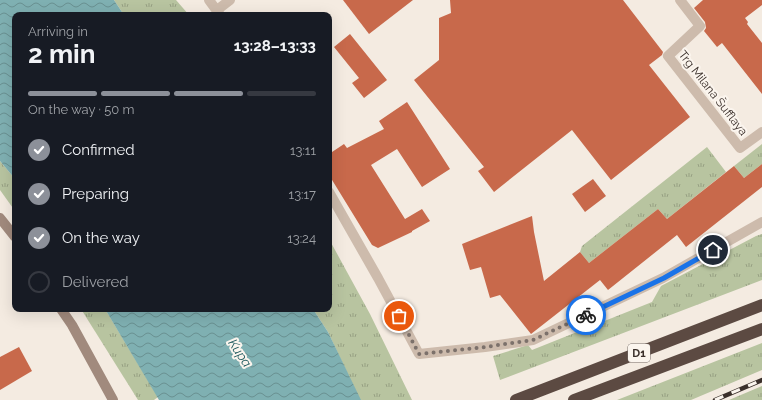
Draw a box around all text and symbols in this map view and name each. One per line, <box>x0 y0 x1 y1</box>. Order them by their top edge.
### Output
text: Arriving in <box>28 24 88 39</box>
text: 13:28–13:33 <box>234 37 316 55</box>
text: 2 min <box>28 39 95 69</box>
street label: Trg Milana Šufflaya <box>676 48 750 138</box>
text: On the way · 50 m <box>28 102 135 117</box>
icon: check <box>28 139 50 161</box>
text: Confirmed <box>62 141 135 159</box>
text: 13:11 <box>290 143 316 158</box>
icon: check <box>28 183 50 205</box>
text: Preparing <box>62 185 129 203</box>
text: 13:17 <box>289 187 316 202</box>
icon: check <box>28 227 50 249</box>
text: On the way <box>62 229 140 247</box>
text: 13:24 <box>287 231 316 246</box>
pin <box>696 233 730 267</box>
icon: home <box>702 239 724 261</box>
text: Delivered <box>62 273 129 291</box>
courier <box>566 295 606 335</box>
pin <box>382 299 416 333</box>
icon: bike <box>575 304 597 326</box>
icon: bag <box>388 305 410 327</box>
water label: Kupa <box>225 336 255 370</box>
road number: D1 <box>628 344 650 362</box>

